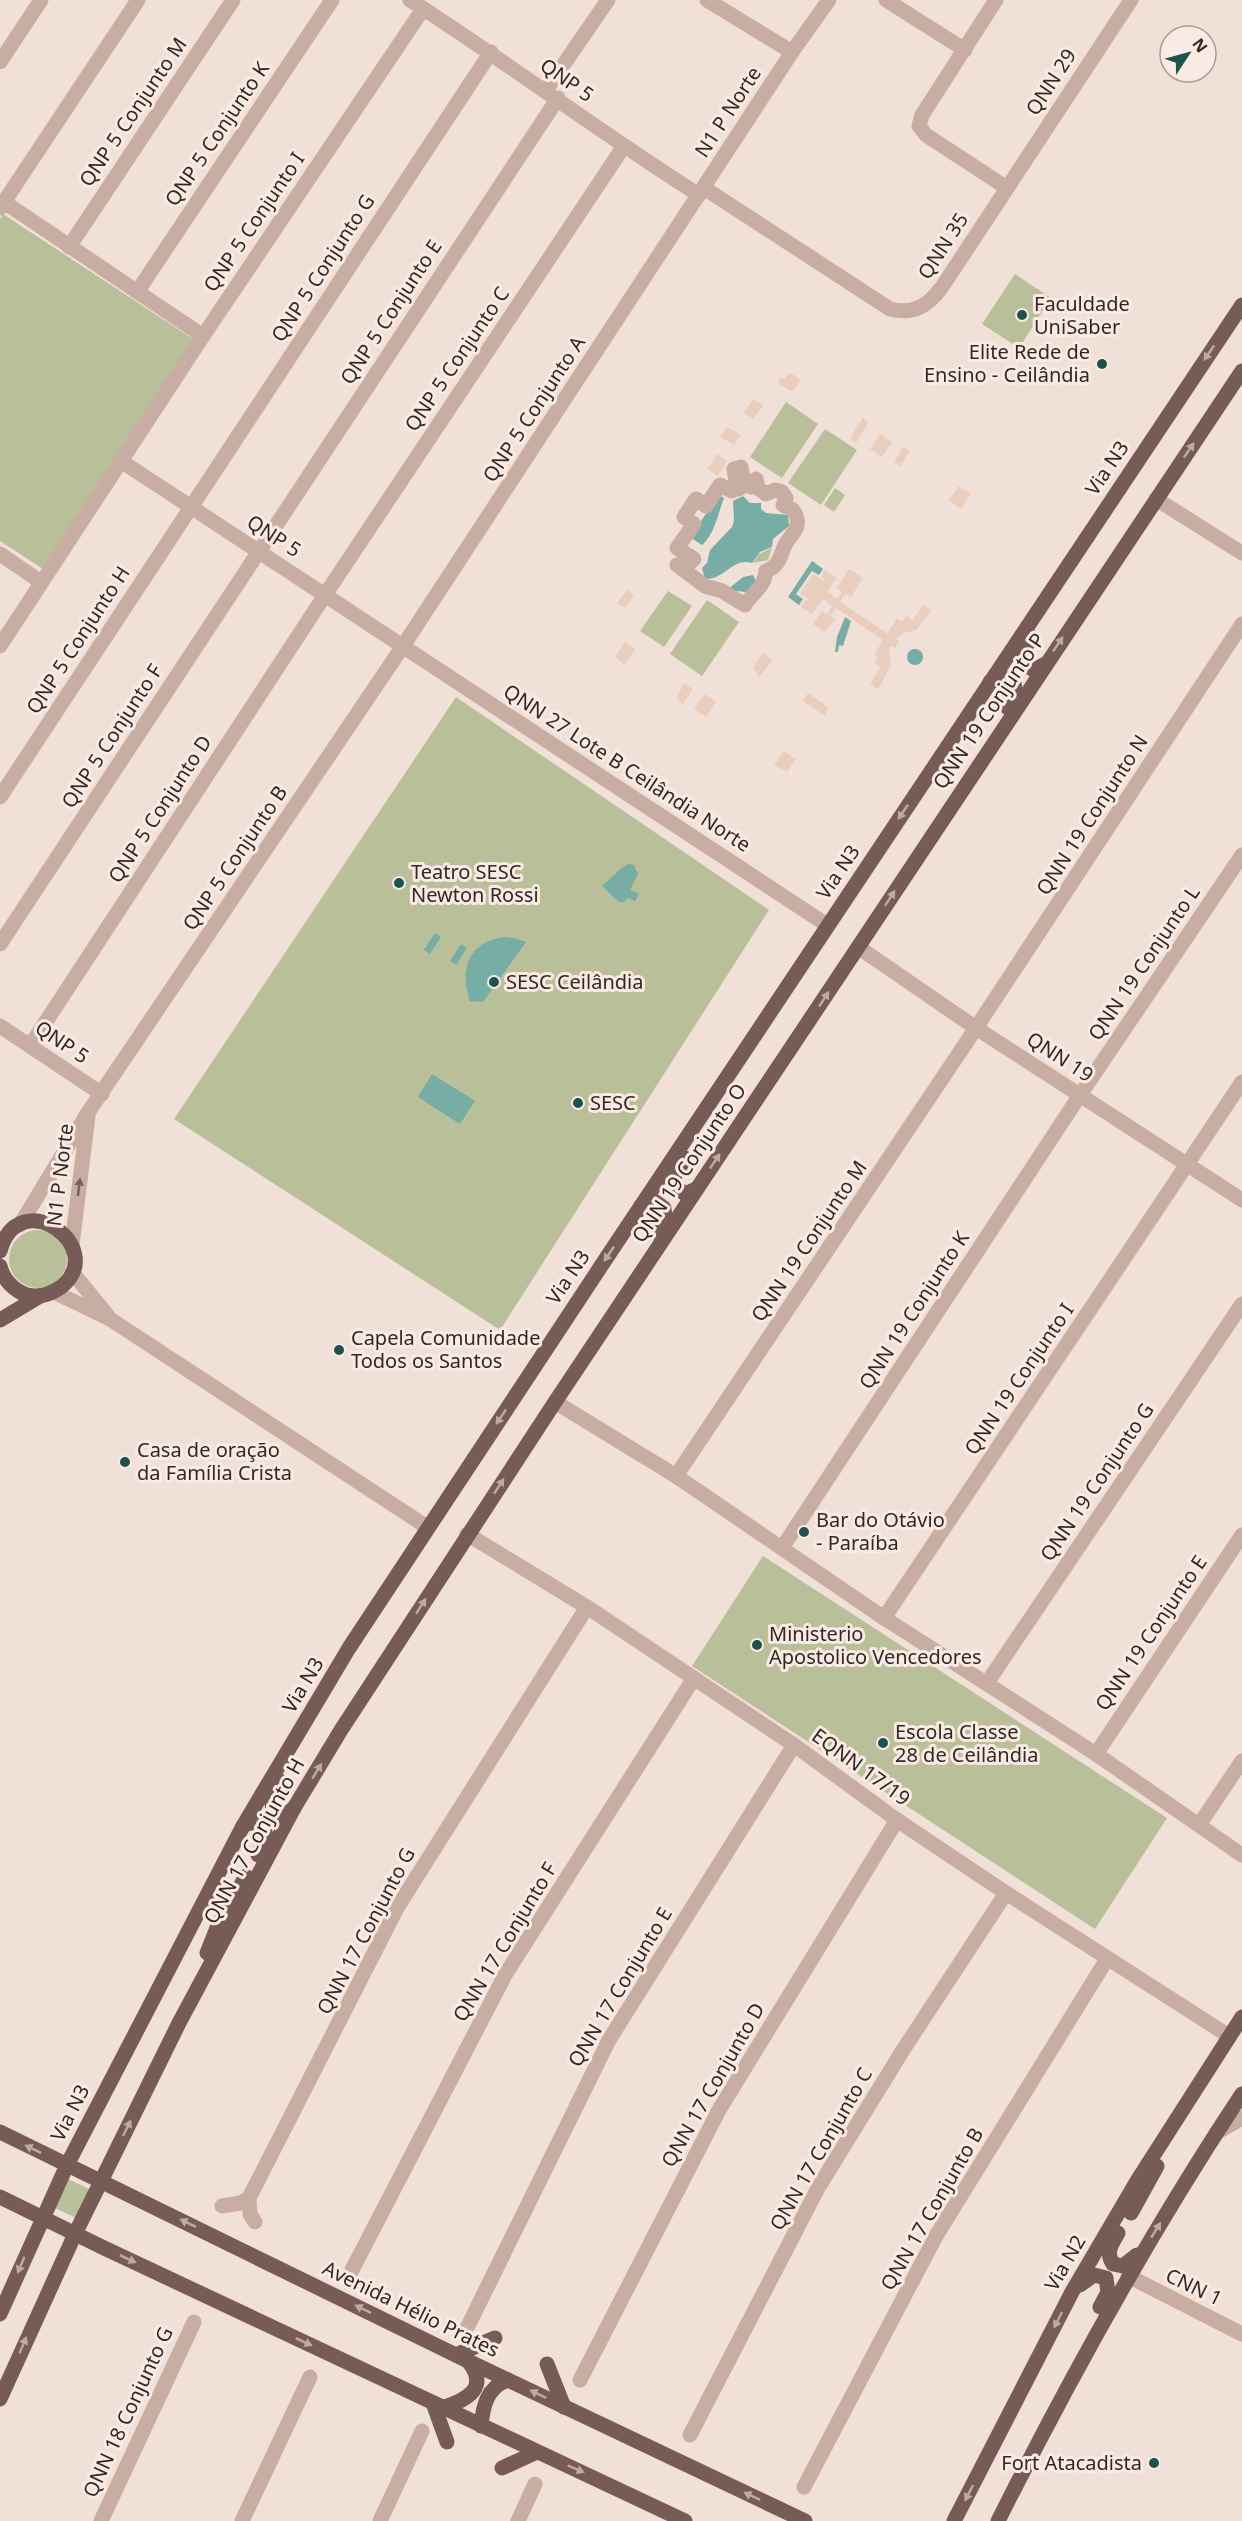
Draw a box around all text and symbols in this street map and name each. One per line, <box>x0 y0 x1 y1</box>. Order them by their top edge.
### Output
north arrow <box>1158 24 1218 84</box>
street label: QNP 5 Conjunto M <box>73 32 193 192</box>
text: N <box>1187 33 1213 57</box>
street label: QNN 29 <box>1019 43 1082 120</box>
street label: QNP 5 <box>535 51 599 108</box>
street label: QNP 5 Conjunto K <box>158 56 275 211</box>
street label: N1 P Norte <box>688 61 767 162</box>
street label: QNP 5 Conjunto I <box>197 147 310 297</box>
street label: QNP 5 Conjunto G <box>265 189 380 347</box>
street label: QNN 35 <box>911 207 974 284</box>
street label: QNP 5 Conjunto E <box>334 234 447 389</box>
street label: QNP 5 Conjunto C <box>398 281 515 436</box>
place label: Faculdade UniSaber <box>1034 290 1130 340</box>
marker: Faculdade UniSaber <box>1015 308 1029 322</box>
street label: QNP 5 Conjunto A <box>476 330 591 487</box>
place label: Elite Rede de Ensino - Ceilândia <box>924 338 1090 388</box>
one-way arrow <box>1204 345 1215 361</box>
marker: Elite Rede de Ensino - Ceilândia <box>1095 357 1109 371</box>
street label: Via N3 <box>1079 435 1135 500</box>
one-way arrow <box>1183 443 1195 459</box>
street label: QNP 5 <box>242 508 307 563</box>
street label: QNP 5 Conjunto H <box>20 561 135 719</box>
street label: QNN 19 Conjunto P <box>926 627 1051 794</box>
one-way arrow <box>1053 636 1064 653</box>
street label: QNP 5 Conjunto F <box>55 658 168 813</box>
street label: QNN 27 Lote B Ceilândia Norte <box>499 677 756 858</box>
street label: QNN 19 Conjunto N <box>1030 729 1154 900</box>
street label: QNP 5 Conjunto D <box>102 730 217 888</box>
street label: QNP 5 Conjunto B <box>176 780 293 935</box>
one-way arrow <box>897 804 909 820</box>
street label: Via N3 <box>810 839 866 904</box>
place label: Teatro SESC Newton Rossi <box>411 858 539 908</box>
marker: Teatro SESC Newton Rossi <box>392 876 406 890</box>
street label: QNN 19 Conjunto L <box>1082 880 1205 1045</box>
one-way arrow <box>884 891 896 907</box>
place label: SESC Ceilândia <box>506 968 643 995</box>
marker: SESC Ceilândia <box>487 975 501 989</box>
one-way arrow <box>818 991 829 1007</box>
street label: QNP 5 <box>30 1014 95 1069</box>
street label: QNN 19 <box>1022 1025 1099 1088</box>
street label: QNN 19 Conjunto O <box>625 1078 752 1248</box>
place label: SESC <box>590 1089 636 1116</box>
marker: SESC <box>571 1096 585 1110</box>
street label: N1 P Norte <box>40 1122 79 1228</box>
one-way arrow <box>709 1153 721 1169</box>
street label: QNN 19 Conjunto M <box>745 1155 873 1327</box>
one-way arrow <box>75 1178 84 1197</box>
street label: QNN 19 Conjunto K <box>852 1225 975 1394</box>
street label: Via N3 <box>540 1244 596 1309</box>
one-way arrow <box>603 1246 614 1262</box>
street label: QNN 19 Conjunto I <box>958 1298 1079 1460</box>
place label: Capela Comunidade Todos os Santos <box>351 1324 540 1374</box>
marker: Capela Comunidade Todos os Santos <box>332 1343 346 1357</box>
street label: QNN 19 Conjunto G <box>1034 1397 1160 1566</box>
one-way arrow <box>495 1408 507 1424</box>
place label: Casa de oração da Família Crista <box>137 1436 292 1486</box>
marker: Casa de oração da Família Crista <box>118 1455 132 1469</box>
one-way arrow <box>494 1477 505 1494</box>
place label: Bar do Otávio - Paraíba <box>816 1506 945 1556</box>
marker: Bar do Otávio - Paraíba <box>797 1525 811 1539</box>
street label: QNN 19 Conjunto E <box>1089 1550 1213 1716</box>
one-way arrow <box>415 1598 426 1614</box>
place label: Ministerio Apostolico Vencedores <box>769 1620 982 1670</box>
marker: Ministerio Apostolico Vencedores <box>750 1638 764 1652</box>
street label: Via N3 <box>275 1652 330 1718</box>
place label: Escola Classe 28 de Ceilândia <box>895 1718 1038 1768</box>
street label: EQNN 17/19 <box>807 1722 916 1811</box>
marker: Escola Classe 28 de Ceilândia <box>876 1736 890 1750</box>
street label: QNN 17 Conjunto H <box>197 1753 310 1928</box>
one-way arrow <box>311 1763 322 1779</box>
street label: QNN 17 Conjunto G <box>310 1843 421 2019</box>
street label: QNN 17 Conjunto F <box>446 1857 563 2026</box>
street label: QNN 17 Conjunto E <box>561 1902 678 2072</box>
street label: QNN 17 Conjunto D <box>655 1998 771 2172</box>
street label: QNN 17 Conjunto C <box>763 2062 878 2235</box>
street label: Via N3 <box>44 2080 95 2146</box>
one-way arrow <box>122 2120 132 2137</box>
street label: QNN 17 Conjunto B <box>874 2122 989 2295</box>
one-way arrow <box>25 2144 42 2153</box>
one-way arrow <box>179 2219 196 2228</box>
one-way arrow <box>1150 2222 1161 2238</box>
street label: Via N2 <box>1038 2230 1091 2296</box>
street label: Avenida Hélio Prates <box>318 2254 504 2363</box>
one-way arrow <box>119 2255 136 2264</box>
one-way arrow <box>16 2257 26 2275</box>
street label: CNN 1 <box>1161 2261 1227 2312</box>
one-way arrow <box>354 2305 371 2314</box>
one-way arrow <box>1053 2311 1063 2328</box>
street label: QNN 18 Conjunto G <box>76 2322 179 2501</box>
one-way arrow <box>19 2336 28 2354</box>
one-way arrow <box>296 2338 313 2347</box>
one-way arrow <box>529 2390 547 2400</box>
place label: Fort Atacadista <box>1001 2449 1142 2476</box>
marker: Fort Atacadista <box>1147 2456 1161 2470</box>
one-way arrow <box>568 2464 586 2474</box>
one-way arrow <box>964 2484 974 2502</box>
one-way arrow <box>744 2492 761 2501</box>

